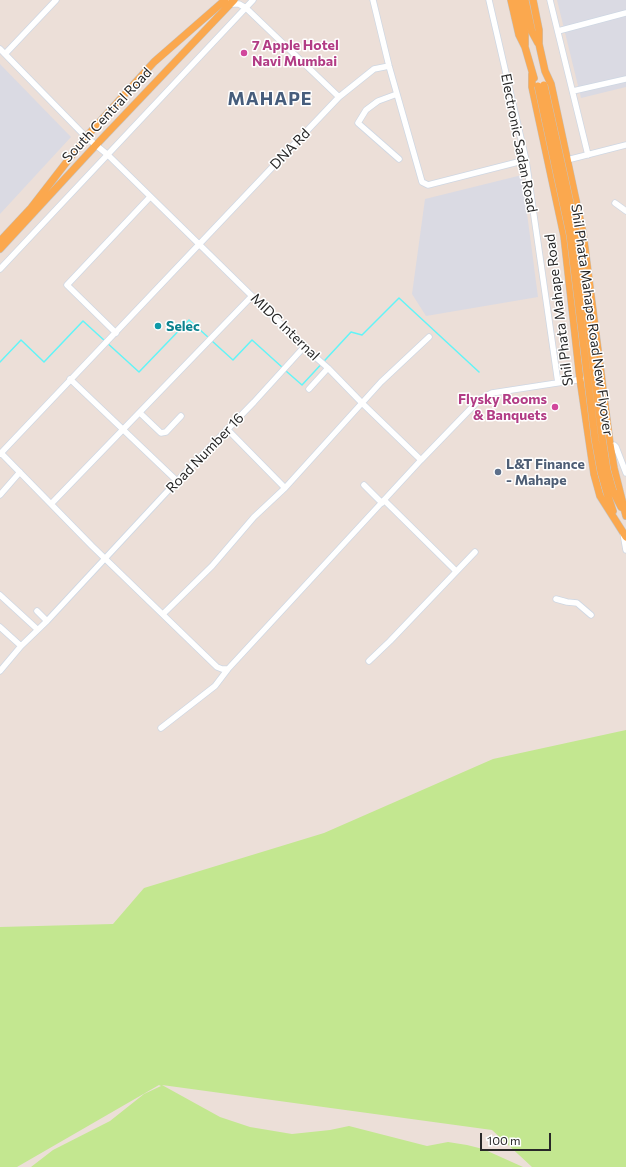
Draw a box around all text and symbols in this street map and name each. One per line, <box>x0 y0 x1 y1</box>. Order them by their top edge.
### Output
place label: 7 Apple Hotel Navi Mumbai <box>252 37 339 70</box>
marker: 7 Apple Hotel Navi Mumbai <box>239 48 249 58</box>
street label: South Central Road <box>59 64 155 166</box>
street label: Electronic Sadan Road <box>497 72 541 214</box>
district label: MAHAPE <box>227 88 313 110</box>
street label: DNA Rd <box>267 125 313 173</box>
street label: Shil Phata Mahape Road New Flyover <box>567 203 617 437</box>
street label: Shil Phata Mahape Road <box>541 233 577 387</box>
street label: MIDC Internal <box>247 290 323 364</box>
place label: Selec <box>166 318 200 334</box>
marker: Selec <box>153 321 163 331</box>
place label: Flysky Rooms & Banquets <box>458 391 547 424</box>
marker: Flysky Rooms & Banquets <box>550 402 560 412</box>
street label: Road Number 16 <box>163 410 247 496</box>
place label: L&T Finance - Mahape <box>506 456 585 488</box>
marker: L&T Finance - Mahape <box>493 467 503 477</box>
scale bar <box>482 1125 553 1151</box>
text: 100 m <box>487 1133 521 1147</box>

